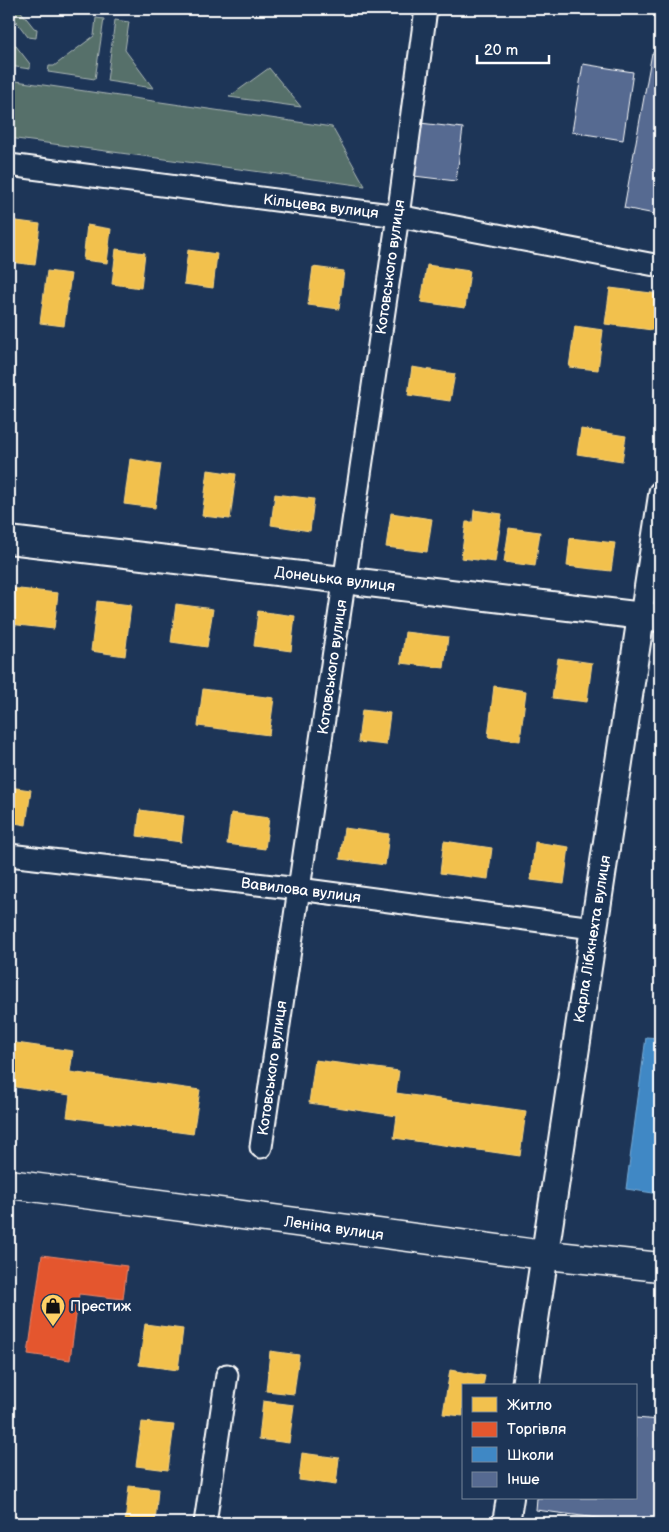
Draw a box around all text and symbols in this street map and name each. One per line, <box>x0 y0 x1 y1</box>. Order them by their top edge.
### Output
scale bar <box>477 32 549 64</box>
text: 20 m <box>484 41 518 60</box>
street label: Кільцева вулиця <box>262 190 380 223</box>
street label: Котовського вулиця <box>372 198 409 336</box>
street label: Донецька вулиця <box>274 563 396 596</box>
street label: Котовського вулиця <box>314 598 351 736</box>
street label: Карла Лібкнехта вулиця <box>570 854 615 1024</box>
street label: Вавилова вулиця <box>240 874 362 907</box>
street label: Котовського вулиця <box>254 999 291 1137</box>
street label: Леніна вулиця <box>282 1212 385 1245</box>
shop icon: Престиж <box>40 1293 66 1327</box>
place label: Престиж <box>70 1297 132 1316</box>
legend <box>462 1384 636 1500</box>
text: Житло <box>507 1396 552 1415</box>
text: Торгівля <box>507 1420 566 1439</box>
text: Школи <box>507 1446 554 1465</box>
text: Інше <box>507 1470 540 1489</box>

